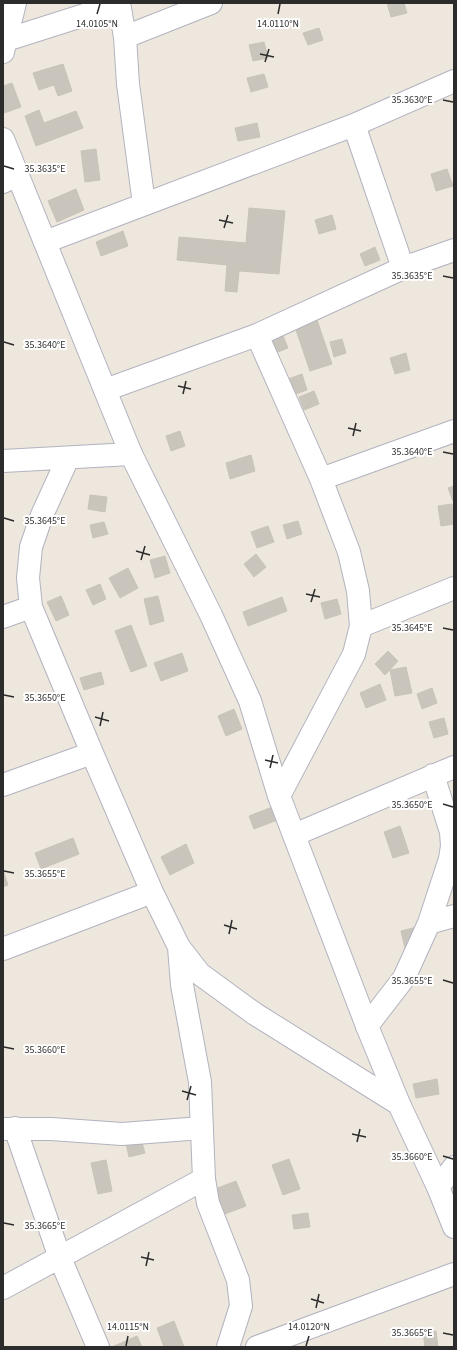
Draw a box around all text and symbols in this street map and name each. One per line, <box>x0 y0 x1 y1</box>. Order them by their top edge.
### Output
text: 14.0105°N <box>76 17 118 31</box>
text: 14.0110°N <box>257 17 299 31</box>
text: 35.3630°E <box>392 93 432 107</box>
text: 35.3635°E <box>25 162 65 176</box>
text: 35.3635°E <box>392 269 432 283</box>
text: 35.3640°E <box>25 338 65 352</box>
text: 35.3640°E <box>392 445 432 459</box>
text: 35.3645°E <box>25 514 65 528</box>
text: 35.3645°E <box>392 621 432 635</box>
text: 35.3650°E <box>25 691 65 705</box>
text: 35.3650°E <box>392 798 432 812</box>
text: 35.3655°E <box>25 867 65 881</box>
text: 35.3655°E <box>392 974 432 988</box>
text: 35.3660°E <box>25 1043 65 1057</box>
text: 35.3660°E <box>392 1150 432 1164</box>
text: 35.3665°E <box>25 1219 65 1233</box>
text: 14.0115°N <box>107 1320 149 1334</box>
text: 14.0120°N <box>288 1320 330 1334</box>
text: 35.3665°E <box>392 1326 432 1340</box>

